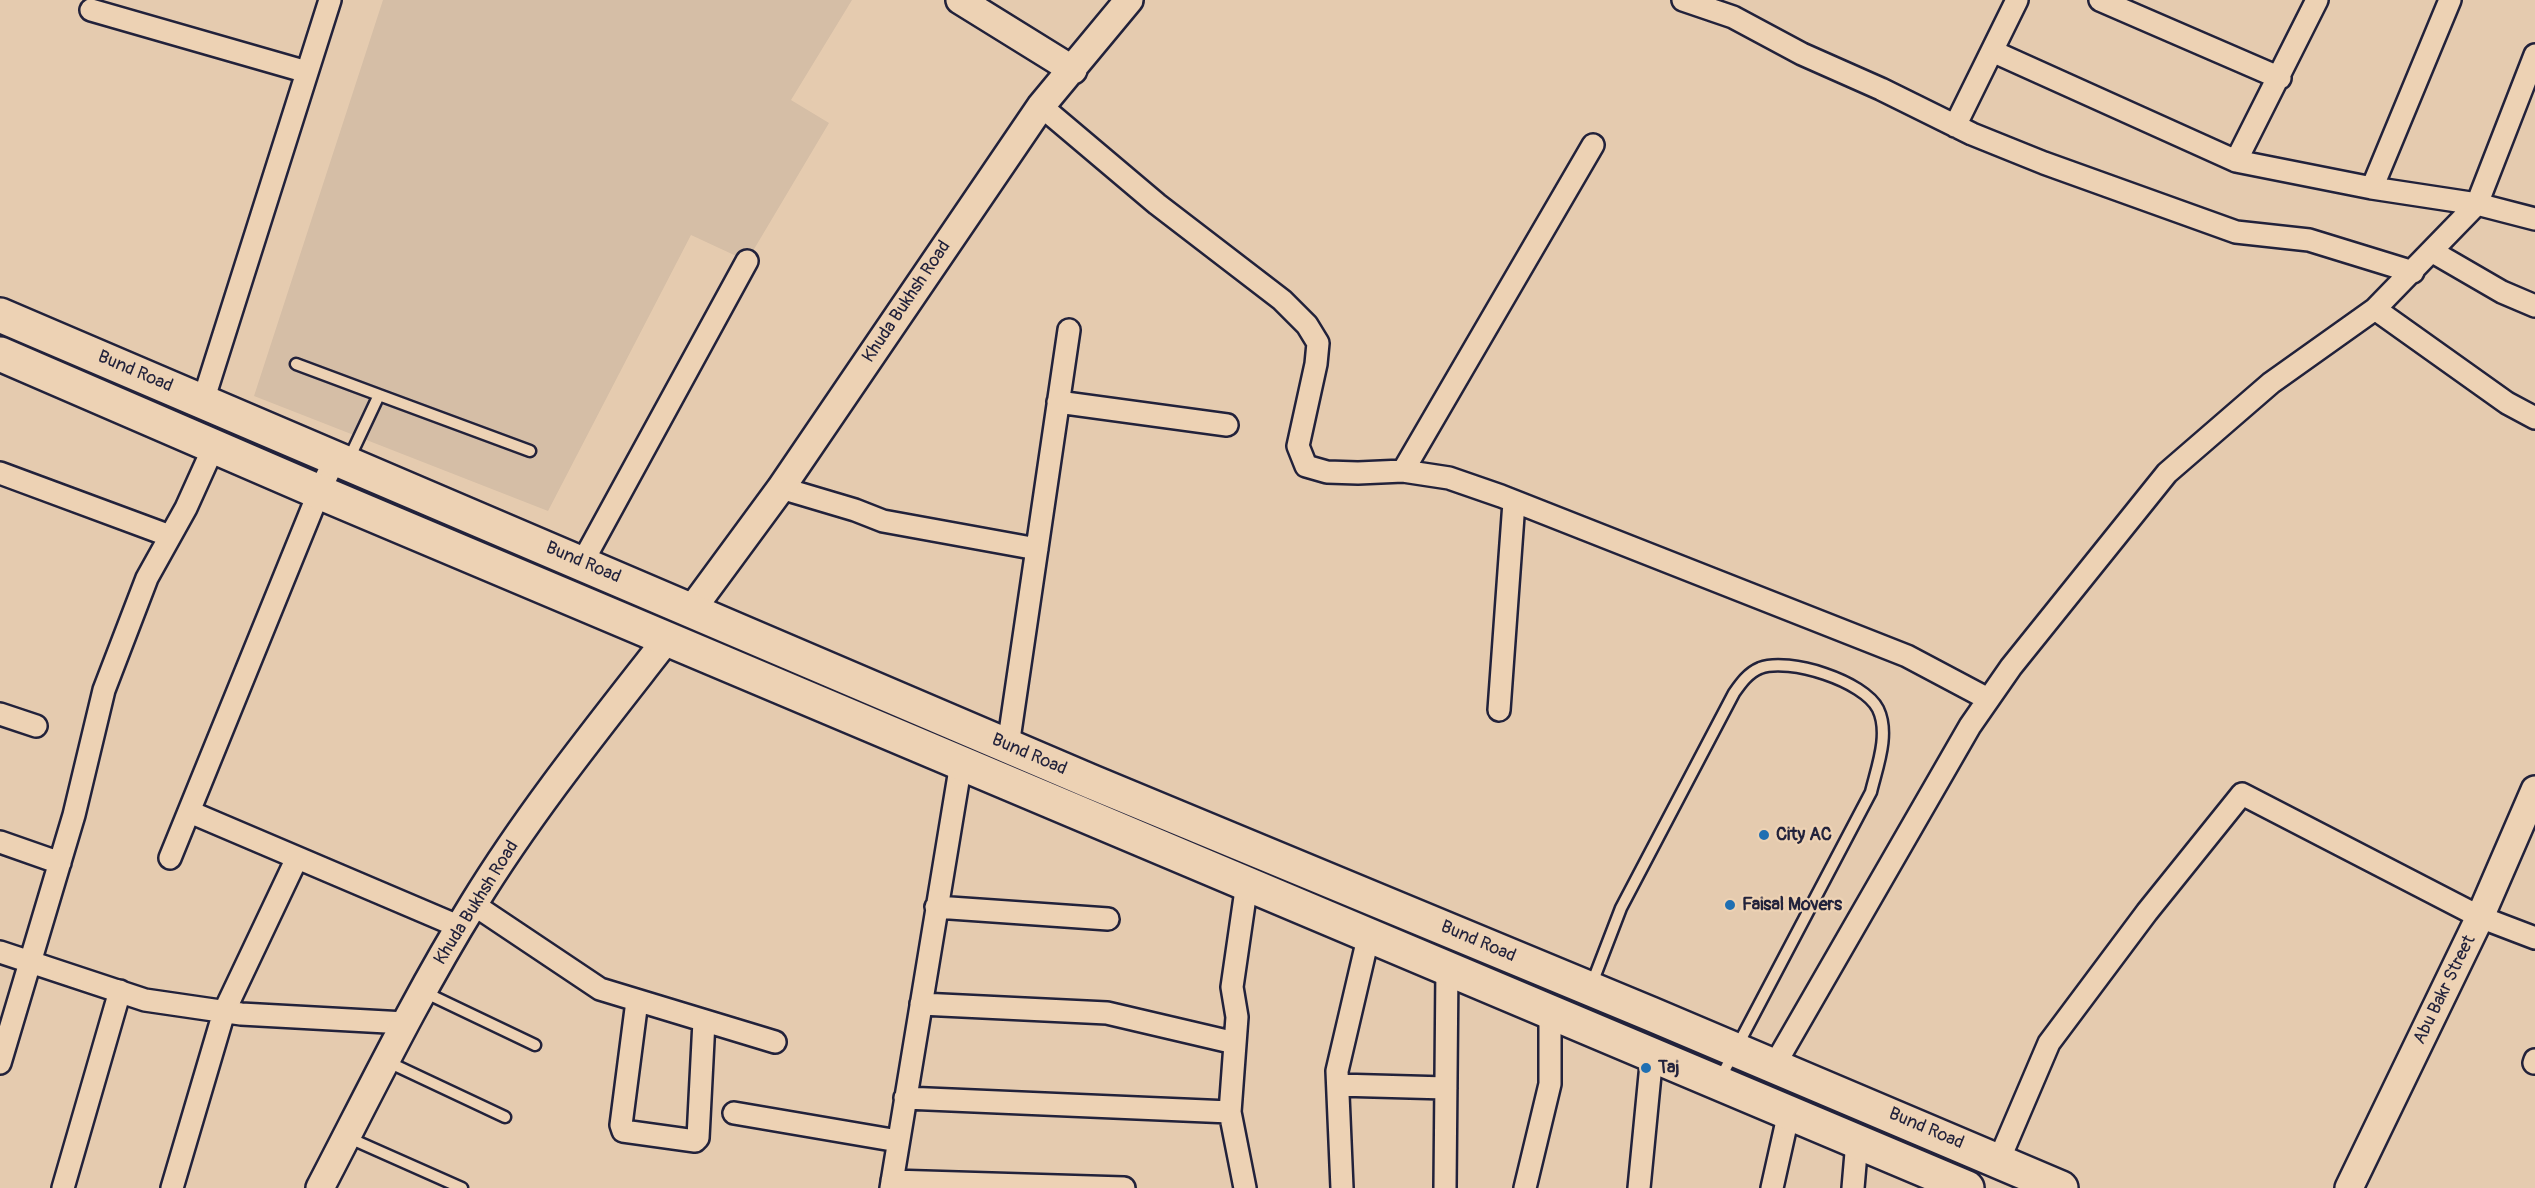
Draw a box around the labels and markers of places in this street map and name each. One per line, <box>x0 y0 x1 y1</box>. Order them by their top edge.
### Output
place label: City AC <box>1776 824 1832 846</box>
marker: City AC <box>1757 828 1771 842</box>
place label: Faisal Movers <box>1742 894 1842 916</box>
marker: Faisal Movers <box>1723 898 1737 912</box>
place label: Taj <box>1658 1057 1679 1079</box>
marker: Taj <box>1639 1061 1653 1075</box>

